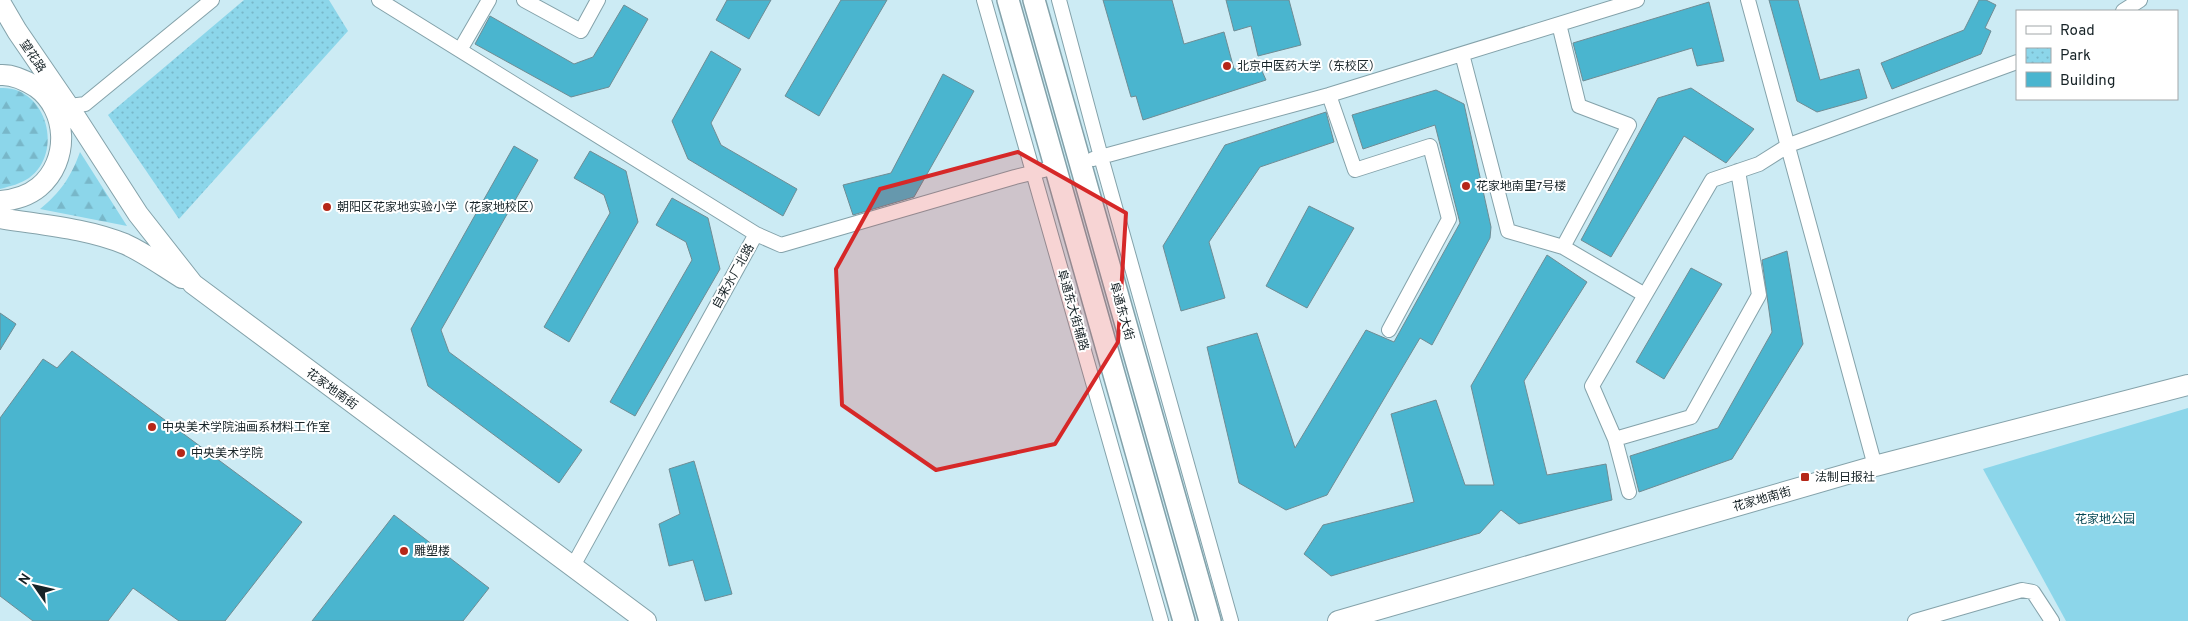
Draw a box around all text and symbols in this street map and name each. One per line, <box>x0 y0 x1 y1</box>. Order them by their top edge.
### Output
legend <box>2016 10 2178 100</box>
text: Road <box>2060 22 2095 41</box>
street label: 望花路 <box>15 37 49 76</box>
text: Park <box>2060 47 2091 66</box>
place label: 北京中医药大学（东校区） <box>1237 59 1381 75</box>
marker: 北京中医药大学（东校区） <box>1221 60 1233 72</box>
text: Building <box>2060 72 2115 91</box>
place label: 花家地南里7号楼 <box>1476 179 1566 195</box>
marker: 花家地南里7号楼 <box>1460 180 1472 192</box>
place label: 朝阳区花家地实验小学（花家地校区） <box>337 200 541 216</box>
marker: 朝阳区花家地实验小学（花家地校区） <box>321 201 333 213</box>
street label: 自来水厂北路 <box>709 241 758 312</box>
street label: 阜通东大街辅路 <box>1053 268 1091 353</box>
street label: 阜通东大街 <box>1105 280 1137 342</box>
street label: 花家地南街 <box>302 366 360 414</box>
place label: 中央美术学院油画系材料工作室 <box>162 420 330 436</box>
marker: 中央美术学院油画系材料工作室 <box>146 421 158 433</box>
place label: 中央美术学院 <box>191 446 263 462</box>
marker: 中央美术学院 <box>175 447 187 459</box>
place label: 法制日报社 <box>1815 470 1875 486</box>
marker: 法制日报社 <box>1799 471 1811 483</box>
street label: 花家地南街 <box>1731 484 1793 516</box>
park label: 花家地公园 <box>2075 512 2135 528</box>
place label: 雕塑楼 <box>414 544 450 560</box>
marker: 雕塑楼 <box>398 545 410 557</box>
north arrow <box>10 561 60 611</box>
text: N <box>16 571 35 588</box>

